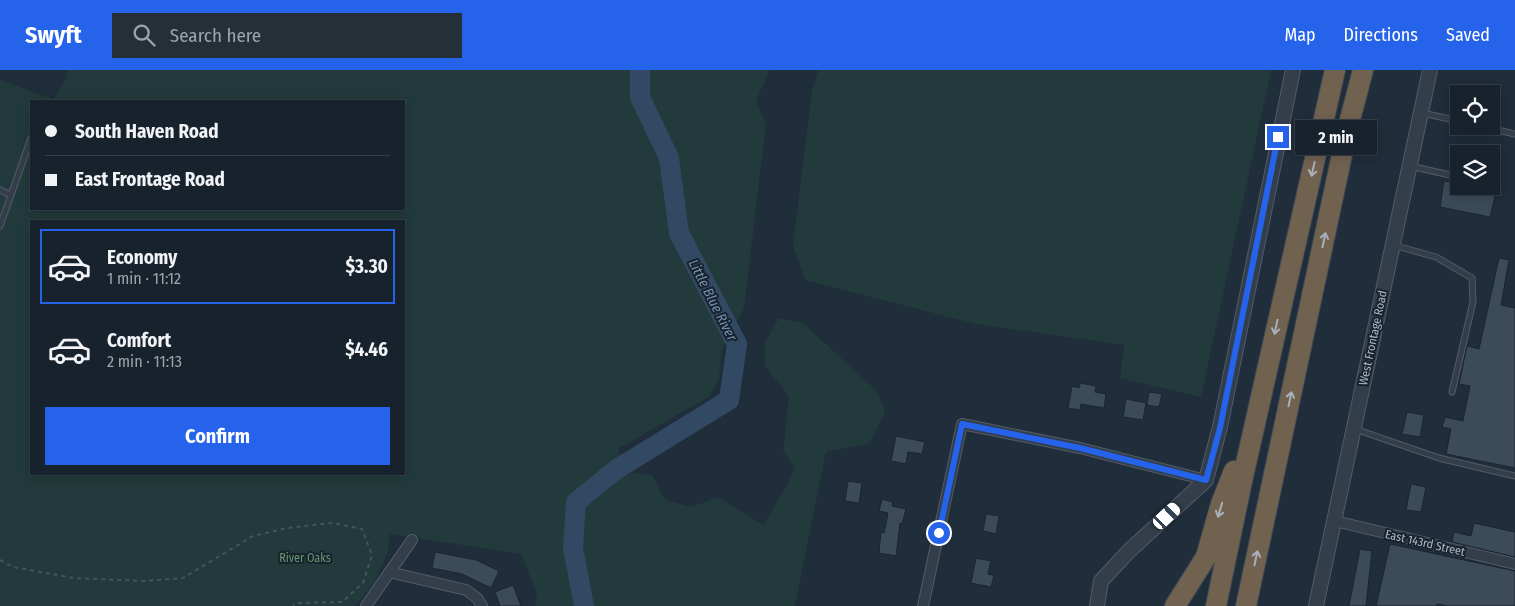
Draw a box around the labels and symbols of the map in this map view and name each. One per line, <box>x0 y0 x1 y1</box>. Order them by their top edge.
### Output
callout: 2 min <box>1296 120 1378 154</box>
route end <box>1267 126 1289 148</box>
one-way arrow <box>1308 161 1317 177</box>
one-way arrow <box>1320 233 1329 249</box>
water label: Little Blue River <box>685 257 741 345</box>
street label: West Frontage Road <box>1356 289 1390 387</box>
one-way arrow <box>1271 319 1280 335</box>
one-way arrow <box>1286 392 1295 408</box>
car <box>1150 500 1183 532</box>
one-way arrow <box>1214 502 1224 518</box>
route start <box>928 522 950 544</box>
street label: East 143rd Street <box>1384 527 1466 559</box>
park label: River Oaks <box>279 551 331 565</box>
one-way arrow <box>1252 551 1261 567</box>

